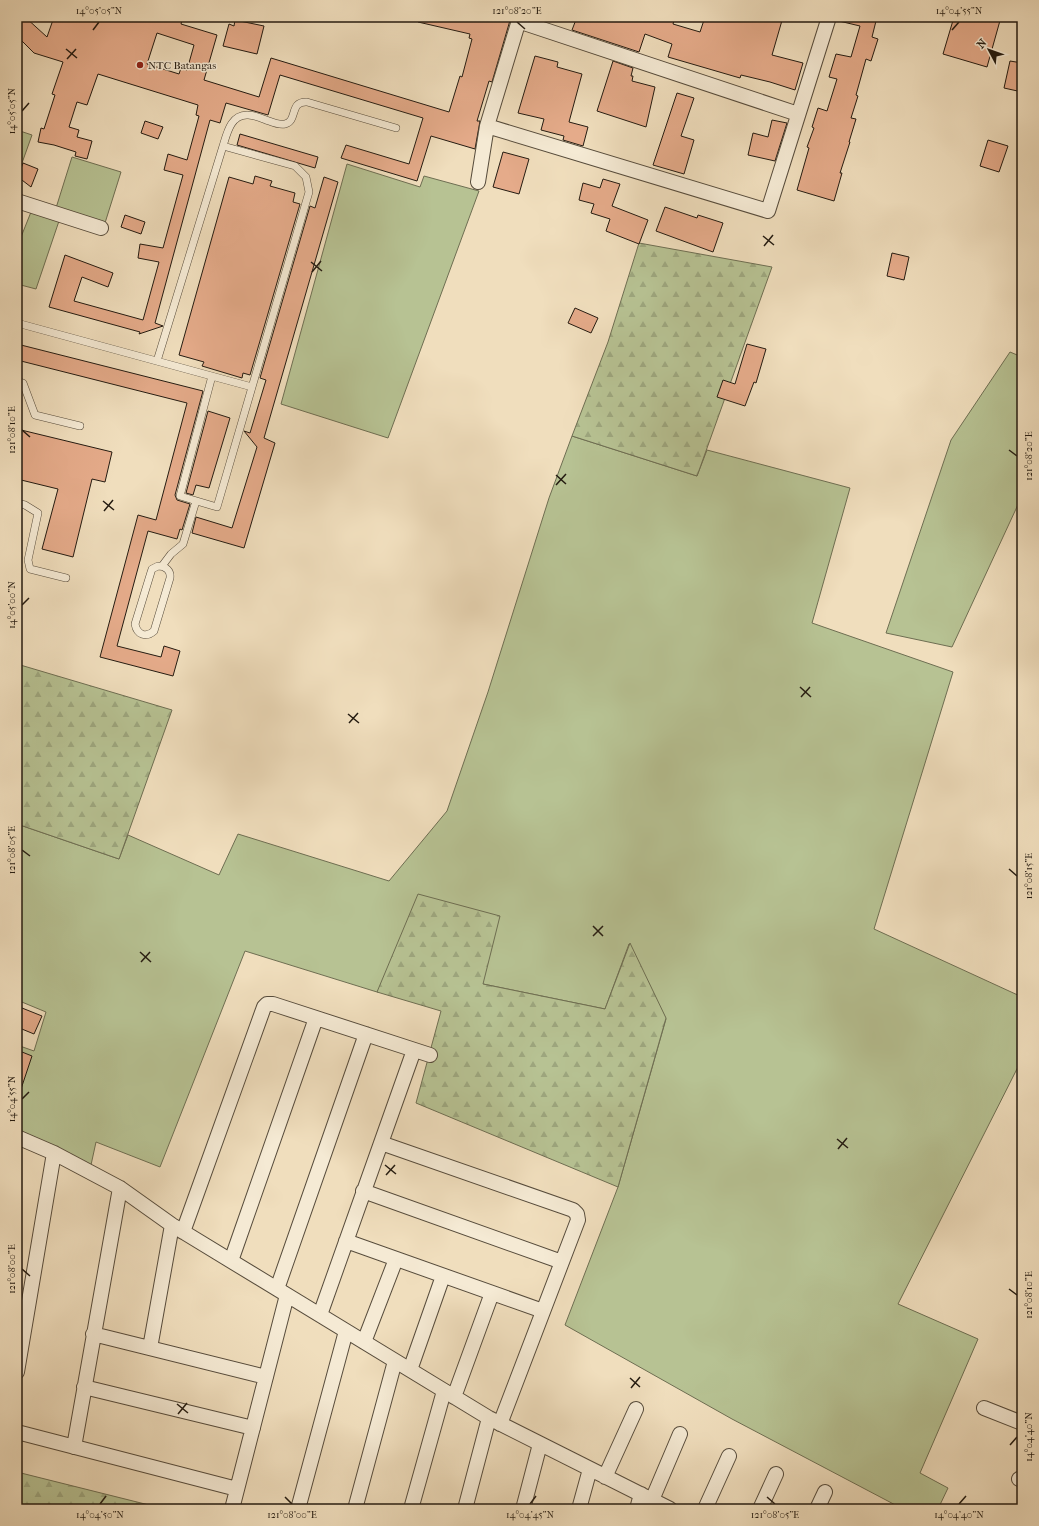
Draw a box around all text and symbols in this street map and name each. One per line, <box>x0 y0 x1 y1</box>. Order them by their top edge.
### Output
text: 14°05'05"N <box>76 5 123 17</box>
text: 121°08'20"E <box>492 5 542 17</box>
text: 14°04'55"N <box>936 5 983 17</box>
north arrow <box>969 30 1009 70</box>
text: N <box>974 36 990 51</box>
place label: NTC Batangas <box>148 59 216 72</box>
marker: NTC Batangas <box>135 60 145 70</box>
text: 14°05'05"N <box>6 87 18 134</box>
text: 121°08'10"E <box>6 406 18 454</box>
text: 121°08'20"E <box>1023 431 1035 481</box>
text: 14°05'00"N <box>6 581 18 629</box>
text: 121°08'05"E <box>6 826 18 874</box>
text: 121°08'15"E <box>1023 853 1035 899</box>
text: 14°04'55"N <box>6 1075 18 1122</box>
text: 121°08'00"E <box>6 1244 18 1294</box>
text: 121°08'10"E <box>1023 1271 1035 1319</box>
text: 14°04'40"N <box>1023 1412 1035 1462</box>
text: 14°04'50"N <box>76 1509 124 1521</box>
text: 121°08'00"E <box>267 1509 317 1521</box>
text: 14°04'45"N <box>506 1509 554 1521</box>
text: 121°08'05"E <box>751 1509 799 1521</box>
text: 14°04'40"N <box>934 1509 984 1521</box>

